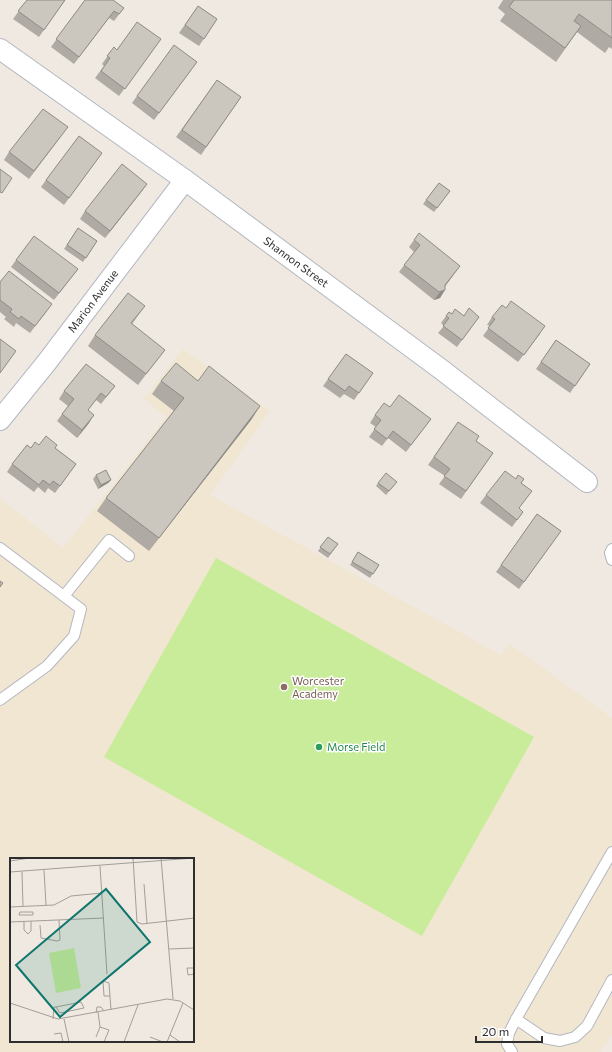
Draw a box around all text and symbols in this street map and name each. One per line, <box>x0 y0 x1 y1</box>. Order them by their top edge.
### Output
street label: Shannon Street <box>261 234 332 290</box>
street label: Marion Avenue <box>65 267 120 335</box>
place label: Worcester Academy <box>292 674 345 700</box>
marker: Worcester Academy <box>279 682 289 692</box>
place label: Morse Field <box>327 740 385 753</box>
marker: Morse Field <box>314 742 324 752</box>
inset map <box>10 858 194 1042</box>
scale bar <box>476 1018 542 1044</box>
text: 20 m <box>482 1024 509 1038</box>

